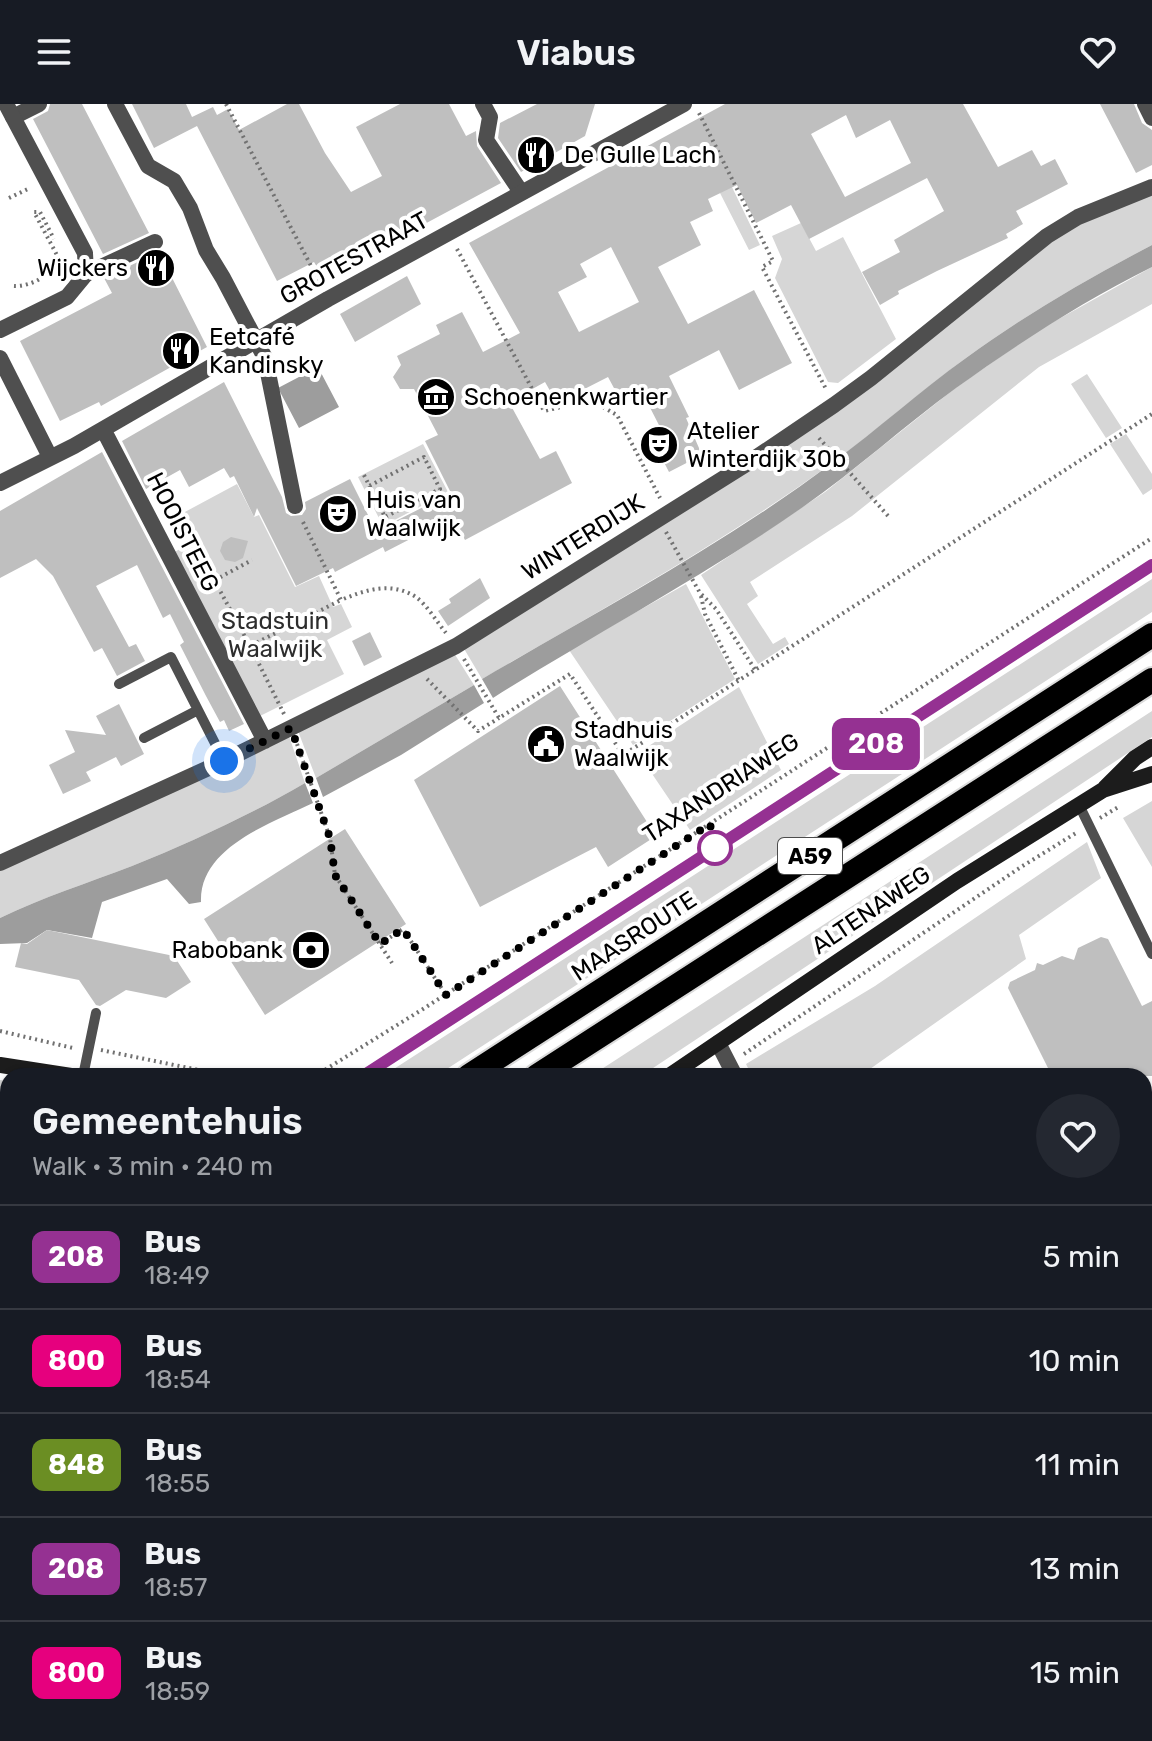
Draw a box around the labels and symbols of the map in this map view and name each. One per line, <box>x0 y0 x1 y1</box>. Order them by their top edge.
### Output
restaurant icon: De Gulle Lach <box>515 134 557 176</box>
place label: De Gulle Lach <box>564 141 716 169</box>
street label: GROTESTRAAT <box>275 206 433 310</box>
restaurant icon: Wijckers <box>135 247 177 289</box>
place label: Wijckers <box>37 254 128 282</box>
place label: Eetcafé Kandinsky <box>209 323 324 379</box>
restaurant icon: Eetcafé Kandinsky <box>160 330 202 372</box>
museum icon: Schoenenkwartier <box>415 376 457 418</box>
place label: Schoenenkwartier <box>464 383 668 411</box>
place label: Atelier Winterdijk 30b <box>687 417 846 473</box>
theatre icon: Atelier Winterdijk 30b <box>638 424 680 466</box>
street label: HOOISTEEG <box>141 468 225 596</box>
place label: Huis van Waalwijk <box>366 486 461 542</box>
street label: WINTERDIJK <box>516 488 650 586</box>
theatre icon: Huis van Waalwijk <box>317 493 359 535</box>
park label: Stadstuin Waalwijk <box>221 607 329 663</box>
place label: Stadhuis Waalwijk <box>574 716 673 772</box>
line badge: 208 <box>830 718 922 770</box>
public building icon: Stadhuis Waalwijk <box>525 723 567 765</box>
street label: TAXANDRIAWEG <box>638 727 804 849</box>
your location <box>204 741 244 781</box>
unlabelled marker <box>698 831 732 865</box>
road number: A59 <box>778 838 842 874</box>
street label: ALTENAWEG <box>806 860 936 960</box>
street label: MAASROUTE <box>566 885 702 987</box>
bank icon: Rabobank <box>290 929 332 971</box>
place label: Rabobank <box>172 936 284 964</box>

